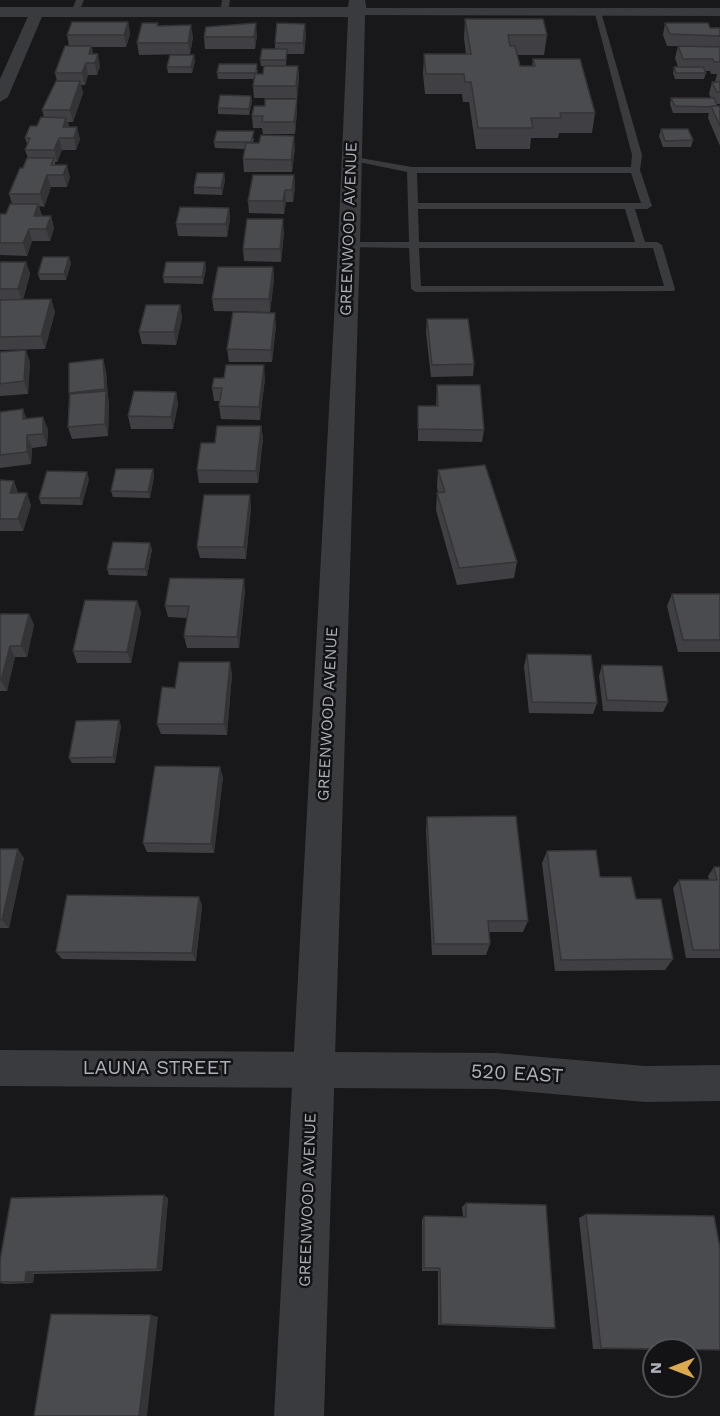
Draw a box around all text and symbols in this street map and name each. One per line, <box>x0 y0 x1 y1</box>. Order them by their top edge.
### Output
street label: GREENWOOD AVENUE <box>336 142 362 316</box>
street label: GREENWOOD AVENUE <box>314 627 342 801</box>
street label: LAUNA STREET <box>83 1056 231 1080</box>
street label: 520 EAST <box>470 1060 564 1088</box>
street label: GREENWOOD AVENUE <box>295 1113 321 1287</box>
north arrow <box>642 1338 702 1398</box>
text: N <box>646 1362 665 1374</box>

